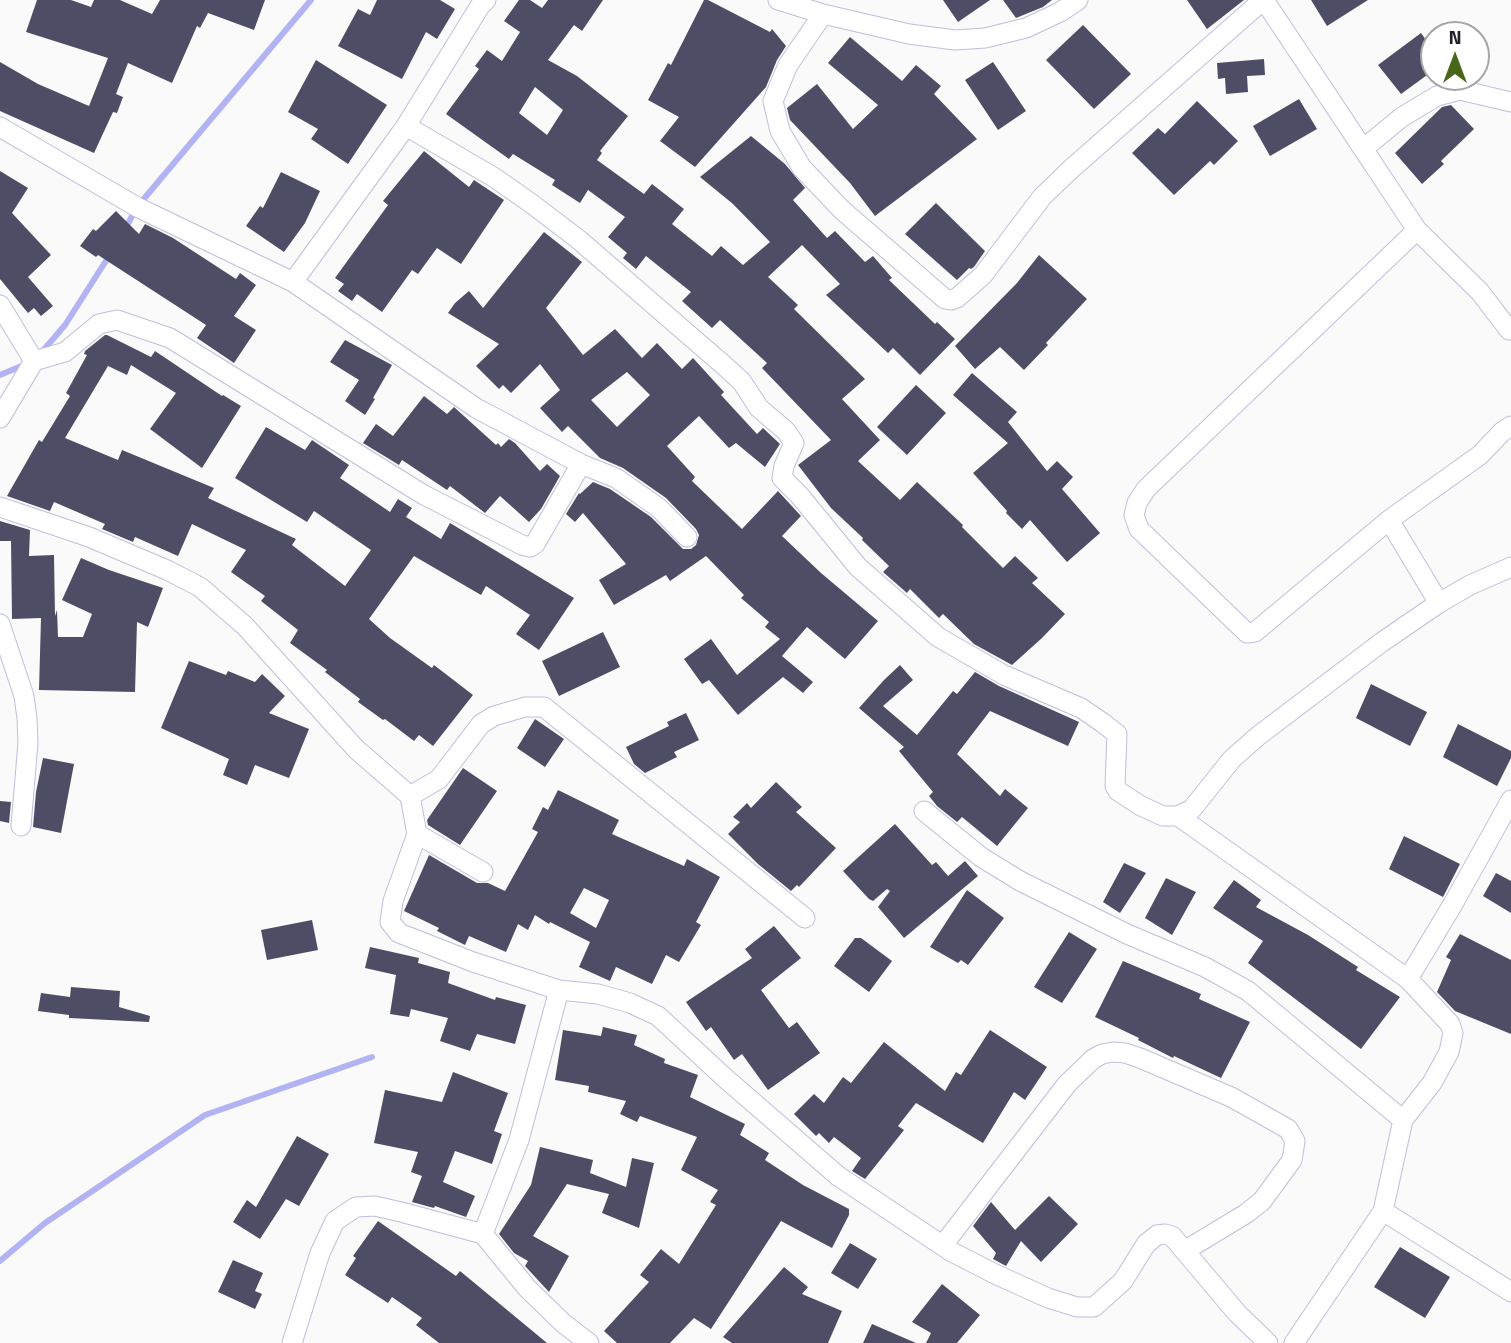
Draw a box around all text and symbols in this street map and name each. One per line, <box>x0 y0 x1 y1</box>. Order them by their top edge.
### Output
north arrow <box>1420 21 1490 91</box>
text: N <box>1448 22 1462 51</box>

